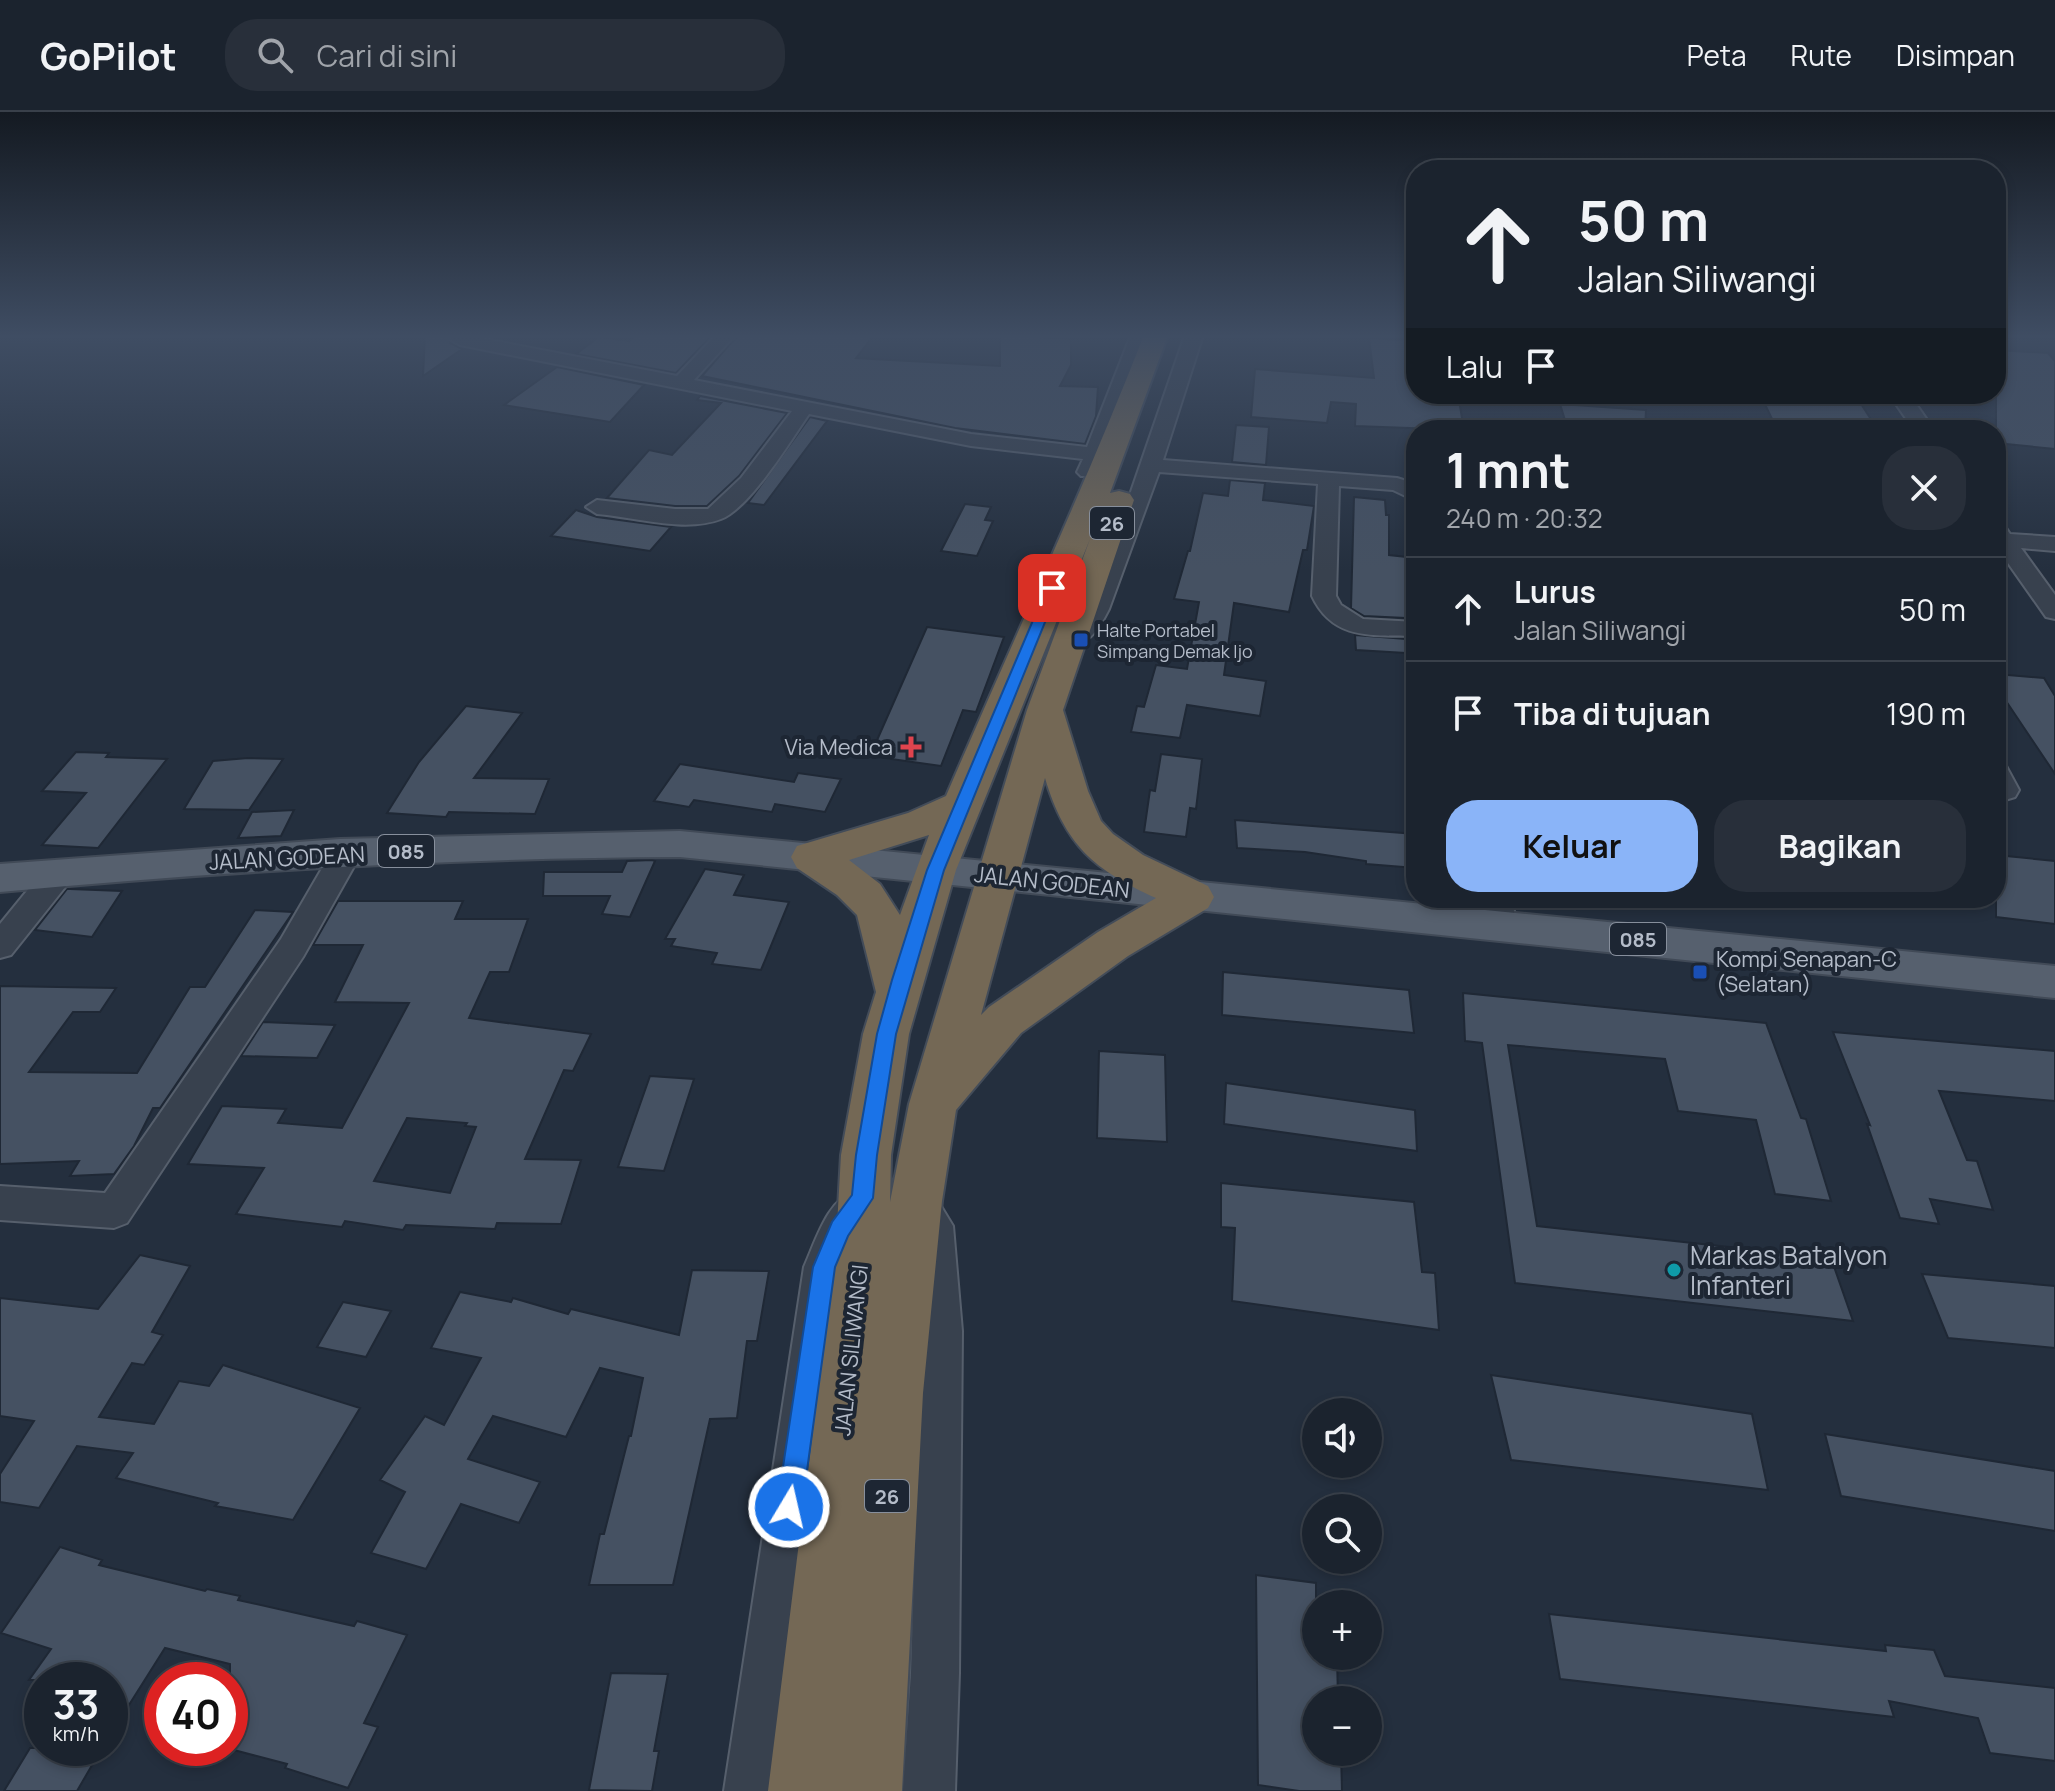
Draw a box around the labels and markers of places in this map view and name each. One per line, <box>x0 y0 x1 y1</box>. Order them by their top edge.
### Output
pin <box>1018 554 1086 622</box>
place label: Halte Portabel Simpang Demak Ijo <box>1097 618 1253 663</box>
marker: Halte Portabel Simpang Demak Ijo <box>1072 631 1090 649</box>
place label: Via Medica <box>785 732 893 762</box>
marker: Via Medica <box>900 736 922 758</box>
place label: Kompi Senapan-C (Selatan) <box>1716 944 1897 999</box>
marker: Kompi Senapan-C (Selatan) <box>1691 963 1709 981</box>
place label: Markas Batalyon Infanteri <box>1690 1237 1887 1303</box>
marker: Markas Batalyon Infanteri <box>1665 1261 1683 1279</box>

